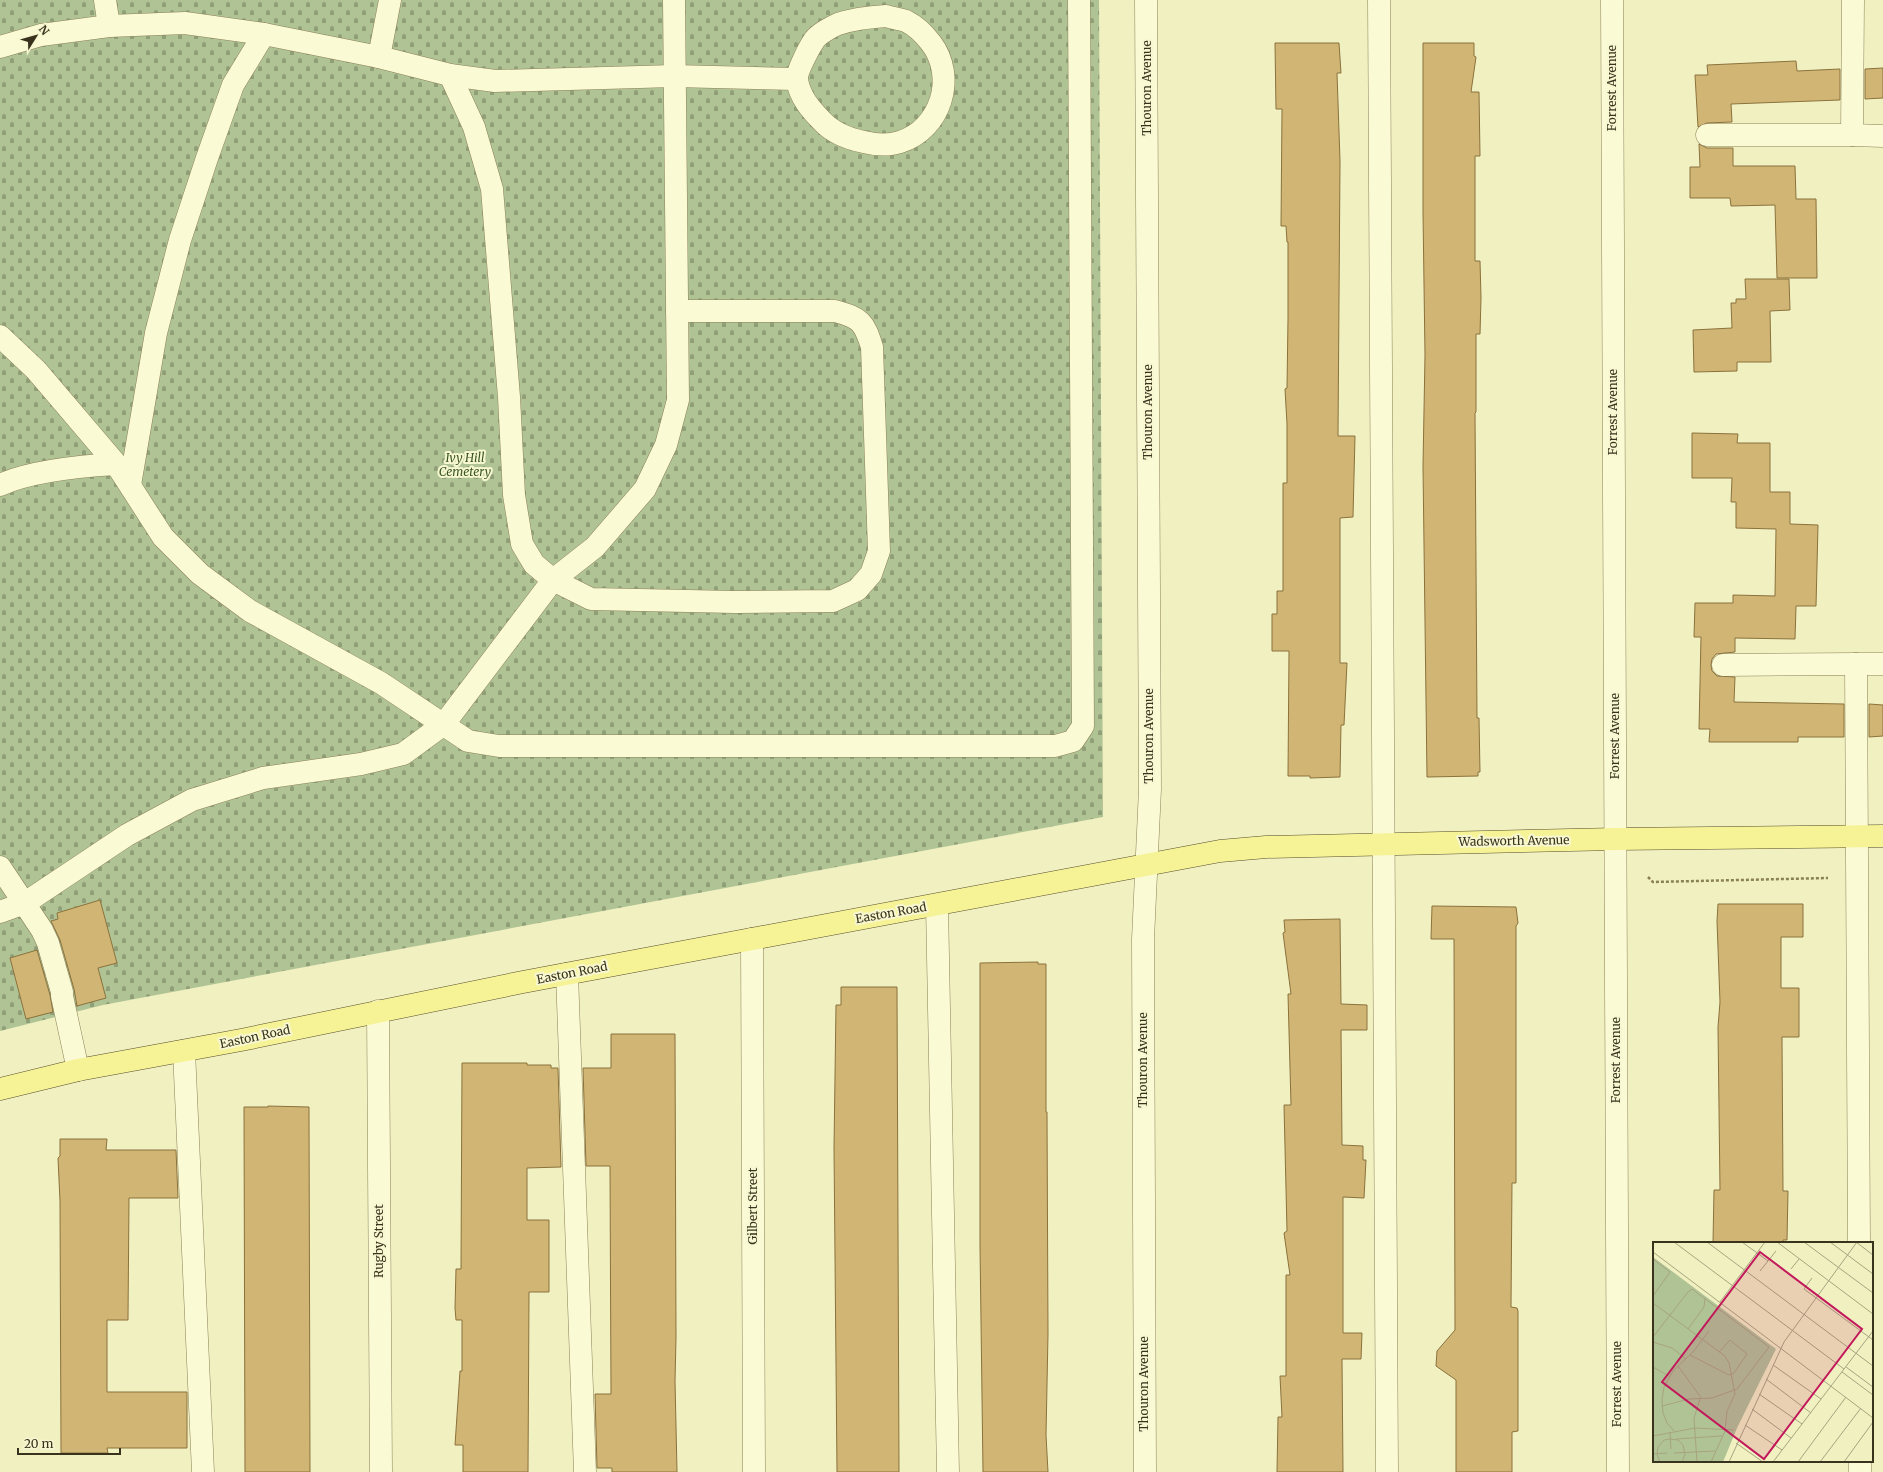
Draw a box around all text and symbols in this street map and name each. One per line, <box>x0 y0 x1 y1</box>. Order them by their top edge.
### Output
north arrow <box>16 16 56 56</box>
text: N <box>36 22 52 38</box>
street label: Thouron Avenue <box>1139 40 1154 136</box>
street label: Forrest Avenue <box>1604 45 1619 131</box>
street label: Thouron Avenue <box>1140 364 1155 460</box>
street label: Forrest Avenue <box>1605 369 1620 455</box>
park label: Ivy Hill Cemetery <box>439 450 492 479</box>
street label: Thouron Avenue <box>1141 688 1156 784</box>
street label: Forrest Avenue <box>1607 693 1622 779</box>
street label: Wadsworth Avenue <box>1457 832 1570 849</box>
street label: Easton Road <box>854 899 928 926</box>
street label: Easton Road <box>535 958 609 987</box>
street label: Thouron Avenue <box>1135 1012 1150 1108</box>
street label: Forrest Avenue <box>1608 1017 1623 1103</box>
street label: Easton Road <box>218 1022 292 1051</box>
street label: Gilbert Street <box>745 1167 760 1245</box>
street label: Rugby Street <box>371 1204 386 1278</box>
inset map <box>1653 1242 1873 1462</box>
street label: Thouron Avenue <box>1136 1336 1151 1432</box>
street label: Forrest Avenue <box>1609 1341 1624 1427</box>
scale bar <box>18 1430 120 1456</box>
text: 20 m <box>24 1436 53 1451</box>

